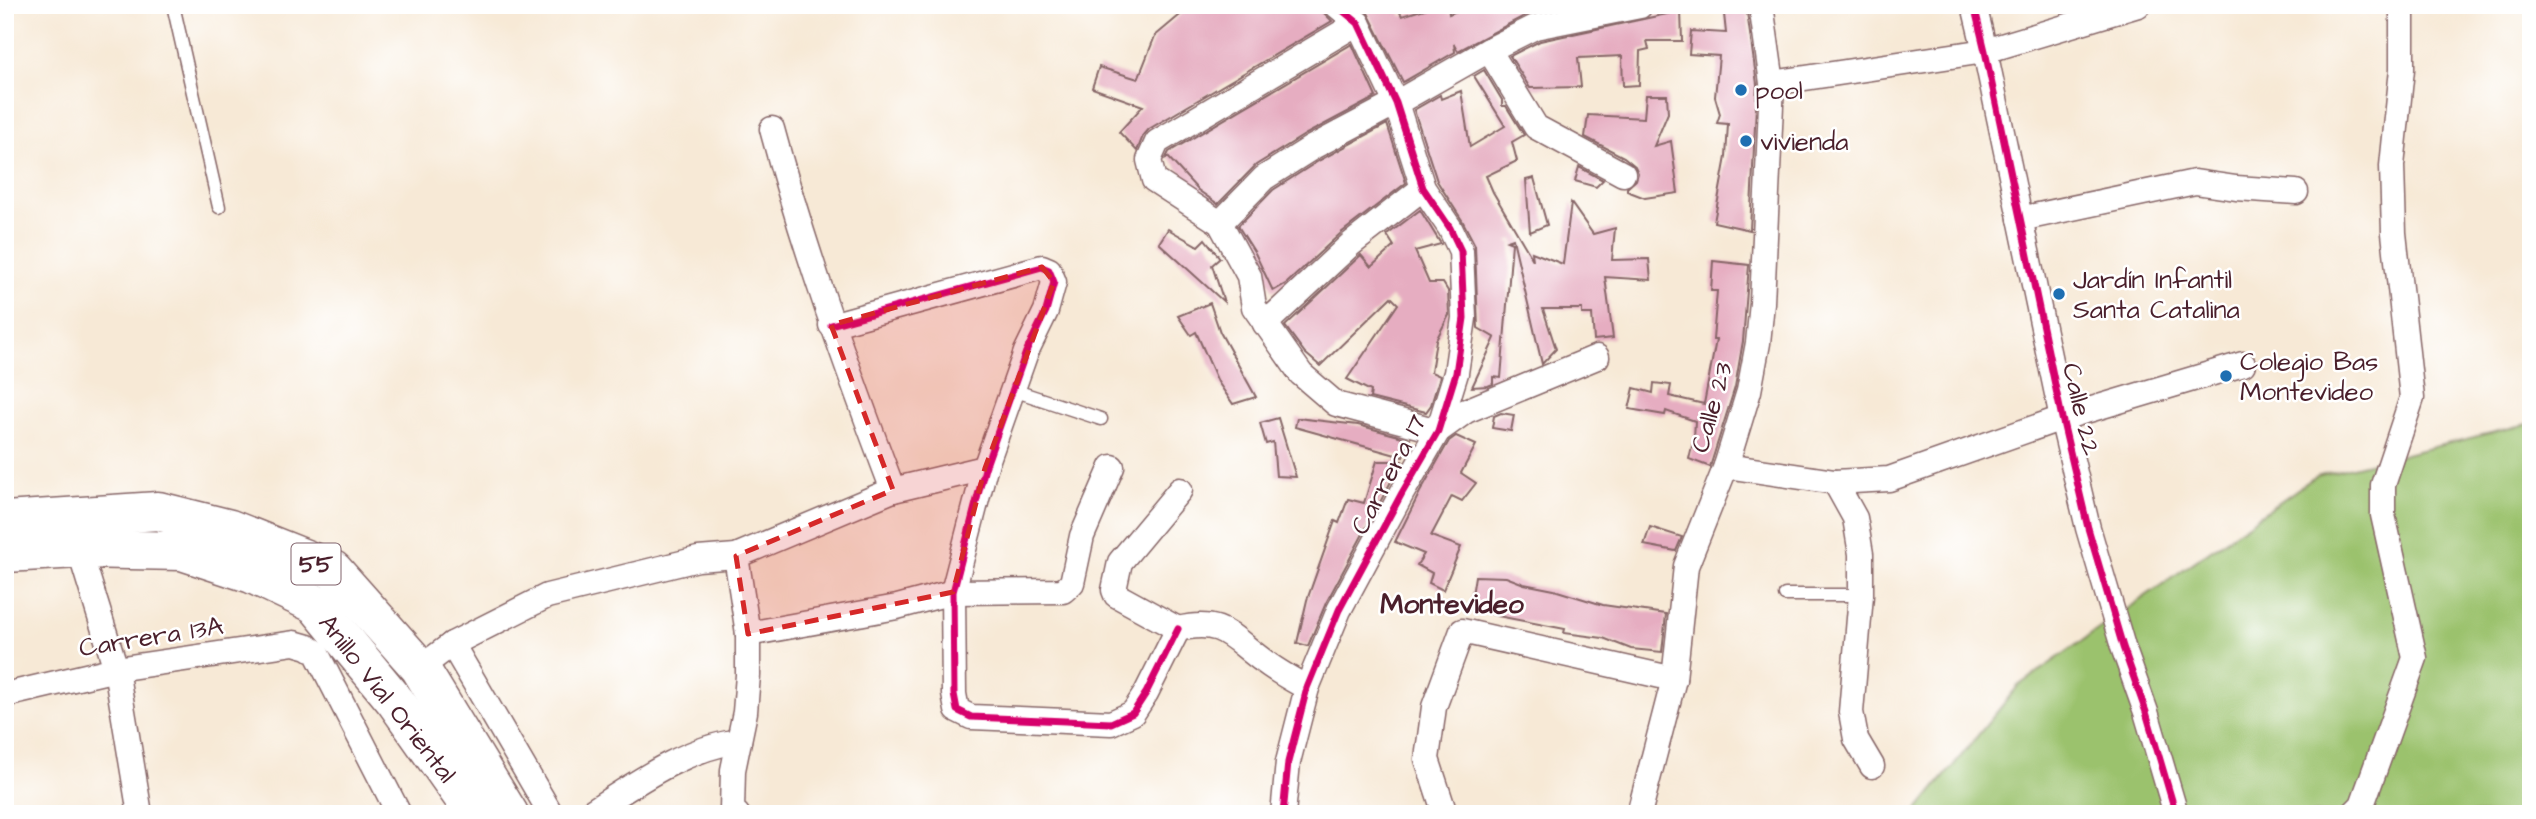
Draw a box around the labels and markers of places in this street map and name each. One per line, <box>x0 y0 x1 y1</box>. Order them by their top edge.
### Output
place label: pool <box>1755 73 1803 109</box>
marker: pool <box>1733 82 1749 98</box>
place label: vivienda <box>1760 124 1848 160</box>
marker: vivienda <box>1738 133 1754 149</box>
place label: Jardín Infantil Santa Catalina <box>2073 262 2240 328</box>
marker: Jardín Infantil Santa Catalina <box>2051 286 2067 302</box>
place label: Colegio Bas Montevideo <box>2240 344 2378 410</box>
marker: Colegio Bas Montevideo <box>2218 368 2234 384</box>

